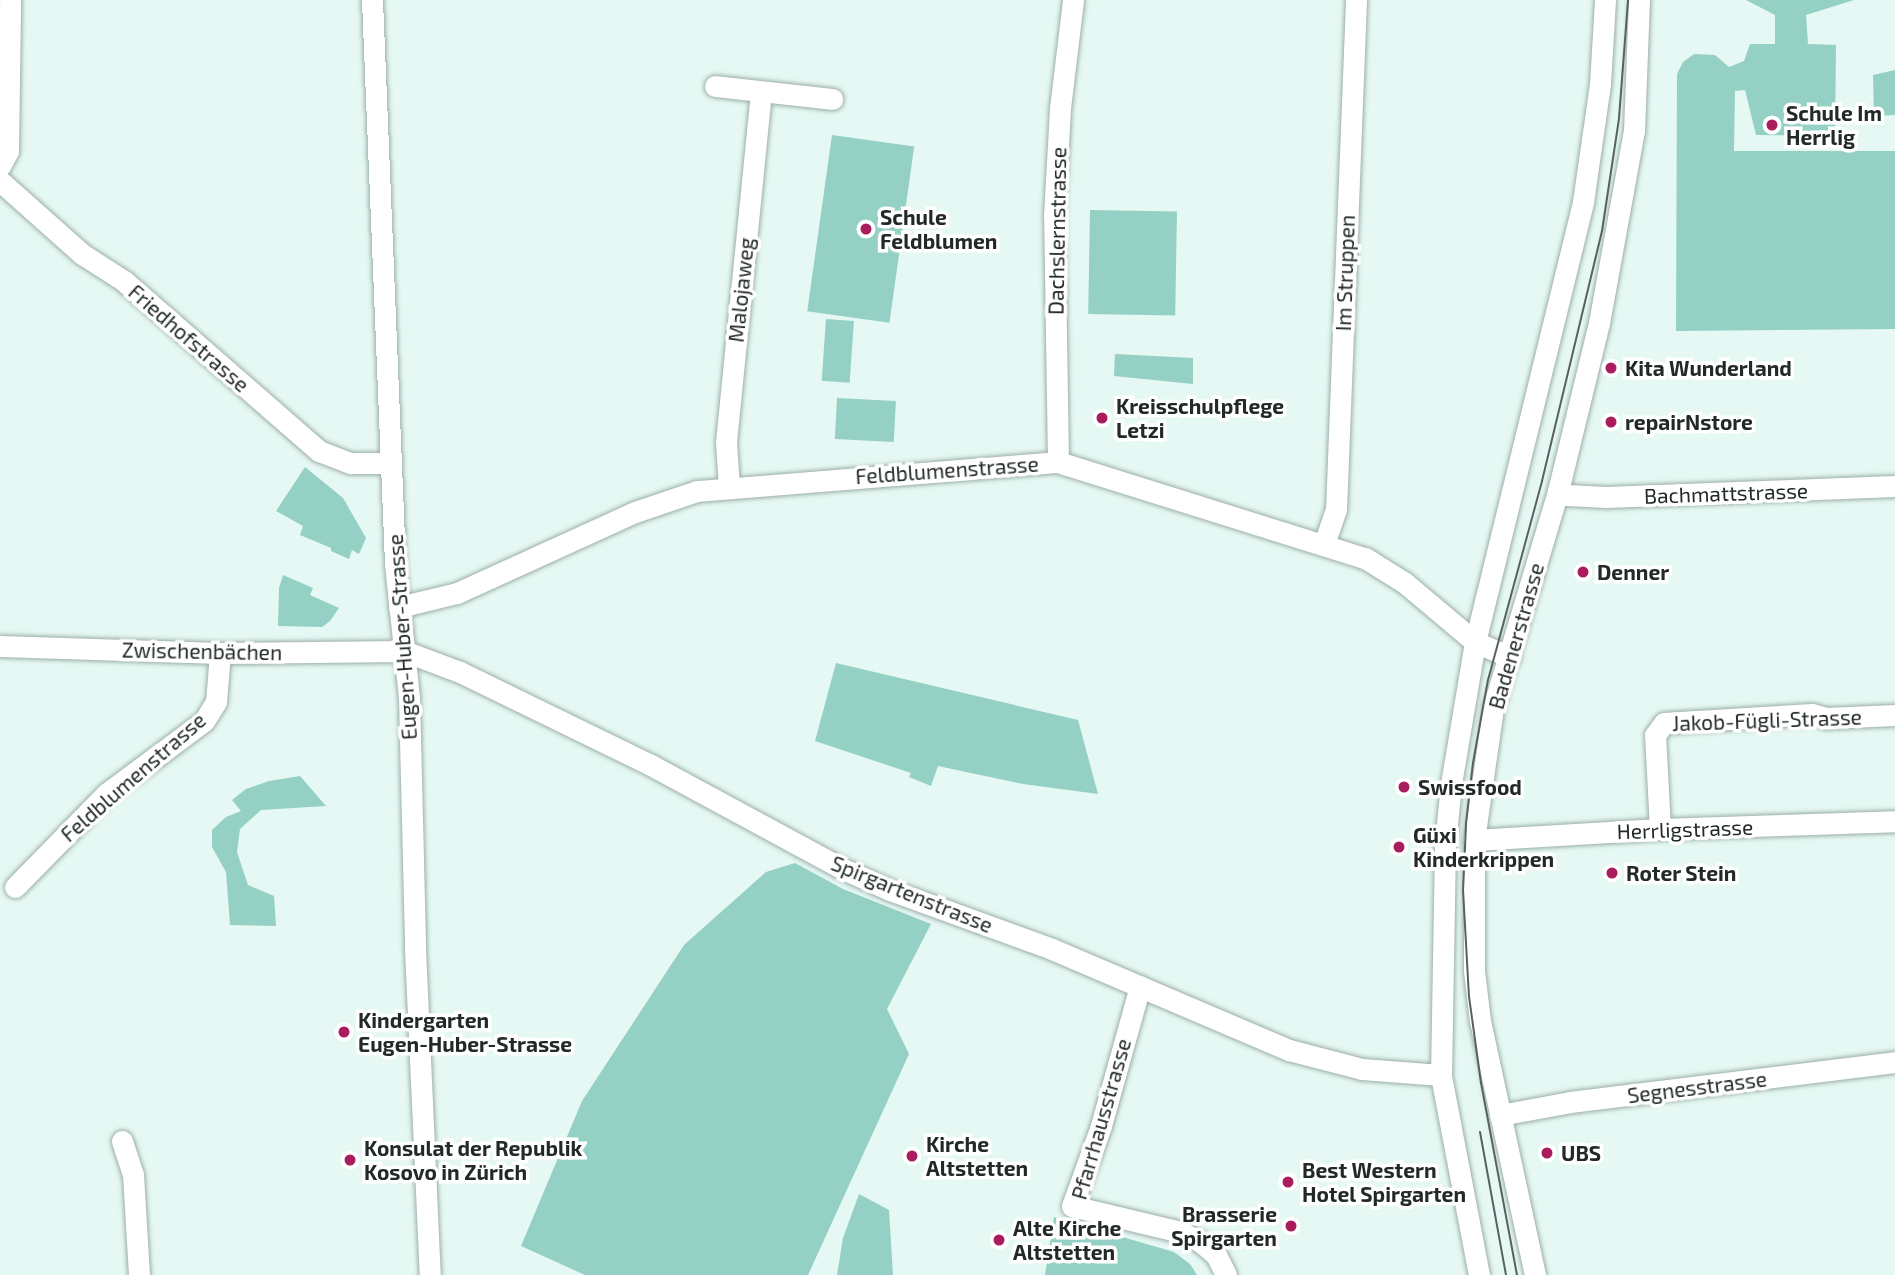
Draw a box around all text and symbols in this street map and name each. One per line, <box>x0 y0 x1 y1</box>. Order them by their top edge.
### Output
place label: Schule Im Herrlig <box>1786 100 1882 150</box>
marker: Schule Im Herrlig <box>1764 117 1780 133</box>
street label: Dachslernstrasse <box>1043 147 1071 315</box>
place label: Schule Feldblumen <box>880 204 997 254</box>
street label: Im Struppen <box>1330 214 1360 332</box>
marker: Schule Feldblumen <box>858 221 874 237</box>
street label: Malojaweg <box>723 236 759 344</box>
street label: Friedhofstrasse <box>124 279 254 397</box>
place label: Kita Wunderland <box>1625 355 1792 381</box>
marker: Kita Wunderland <box>1603 360 1619 376</box>
place label: Kreisschulpflege Letzi <box>1116 393 1284 443</box>
place label: repairNstore <box>1625 409 1753 435</box>
marker: Kreisschulpflege Letzi <box>1094 410 1110 426</box>
marker: repairNstore <box>1603 414 1619 430</box>
street label: Feldblumenstrasse <box>854 451 1040 489</box>
street label: Bachmattstrasse <box>1644 478 1808 508</box>
street label: Eugen-Huber-Strasse <box>382 533 422 741</box>
place label: Denner <box>1597 559 1669 585</box>
street label: Badenerstrasse <box>1483 560 1549 712</box>
marker: Denner <box>1575 564 1591 580</box>
street label: Zwischenbächen <box>122 637 282 665</box>
street label: Jakob-Fügli-Strasse <box>1672 704 1862 736</box>
street label: Feldblumenstrasse <box>55 707 211 847</box>
place label: Swissfood <box>1418 774 1522 800</box>
marker: Swissfood <box>1396 779 1412 795</box>
street label: Herrligstrasse <box>1616 814 1754 844</box>
place label: Güxi Kinderkrippen <box>1413 822 1554 872</box>
marker: Güxi Kinderkrippen <box>1391 839 1407 855</box>
street label: Spirgartenstrasse <box>828 850 996 938</box>
place label: Roter Stein <box>1626 860 1737 886</box>
marker: Roter Stein <box>1604 865 1620 881</box>
place label: Kindergarten Eugen-Huber-Strasse <box>358 1007 572 1057</box>
marker: Kindergarten Eugen-Huber-Strasse <box>336 1024 352 1040</box>
street label: Pfarrhausstrasse <box>1066 1036 1136 1202</box>
street label: Segnesstrasse <box>1626 1066 1768 1108</box>
place label: Kirche Altstetten <box>926 1131 1028 1181</box>
place label: Konsulat der Republik Kosovo in Zürich <box>364 1135 583 1185</box>
place label: UBS <box>1561 1140 1601 1166</box>
marker: UBS <box>1539 1145 1555 1161</box>
marker: Kirche Altstetten <box>904 1148 920 1164</box>
marker: Konsulat der Republik Kosovo in Zürich <box>342 1152 358 1168</box>
place label: Best Western Hotel Spirgarten <box>1302 1157 1466 1207</box>
marker: Best Western Hotel Spirgarten <box>1280 1174 1296 1190</box>
place label: Brasserie Spirgarten <box>1171 1201 1277 1251</box>
place label: Alte Kirche Altstetten <box>1013 1215 1121 1265</box>
marker: Brasserie Spirgarten <box>1283 1218 1299 1234</box>
marker: Alte Kirche Altstetten <box>991 1232 1007 1248</box>

